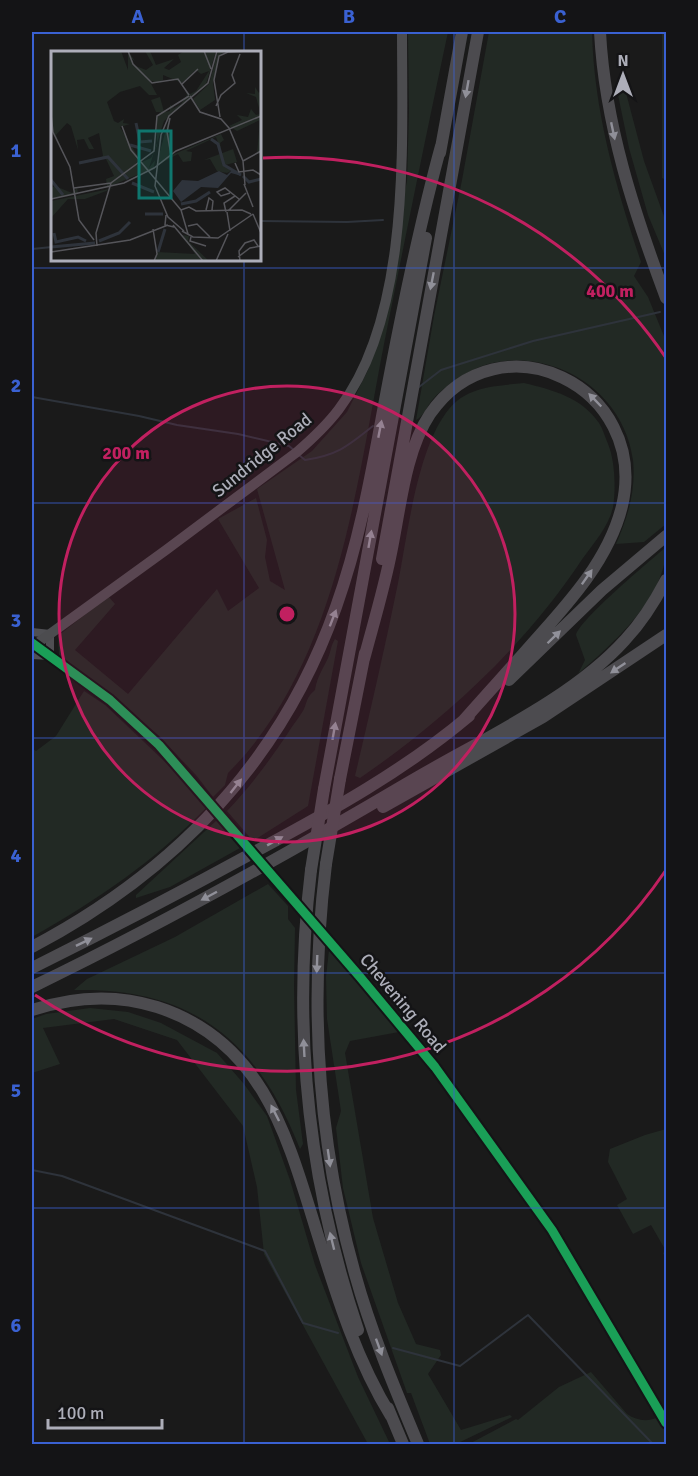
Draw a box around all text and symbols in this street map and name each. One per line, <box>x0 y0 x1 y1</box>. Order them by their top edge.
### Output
text: A <box>132 4 145 29</box>
text: B <box>343 4 355 29</box>
text: C <box>554 4 566 29</box>
north arrow <box>593 45 653 105</box>
inset map <box>51 51 261 261</box>
text: N <box>617 51 629 71</box>
one-way arrow <box>462 80 471 99</box>
one-way arrow <box>609 122 619 140</box>
text: 1 <box>11 138 22 163</box>
one-way arrow <box>427 271 436 290</box>
text: 400 m <box>586 280 634 302</box>
text: 2 <box>11 373 21 398</box>
one-way arrow <box>588 393 602 407</box>
street label: Sundridge Road <box>208 408 316 502</box>
one-way arrow <box>376 419 385 438</box>
text: 200 m <box>102 442 150 464</box>
one-way arrow <box>366 530 375 549</box>
one-way arrow <box>581 569 592 585</box>
centre of rings <box>277 604 297 624</box>
text: 3 <box>11 608 21 633</box>
one-way arrow <box>328 608 338 626</box>
one-way arrow <box>546 631 560 645</box>
one-way arrow <box>611 662 627 674</box>
one-way arrow <box>330 722 339 741</box>
one-way arrow <box>229 778 242 794</box>
one-way arrow <box>267 836 284 846</box>
text: 4 <box>11 843 22 868</box>
one-way arrow <box>200 891 217 901</box>
one-way arrow <box>76 937 93 947</box>
street label: Chevening Road <box>355 949 451 1057</box>
one-way arrow <box>313 955 322 974</box>
one-way arrow <box>299 1039 309 1058</box>
text: 5 <box>11 1078 21 1103</box>
one-way arrow <box>270 1104 280 1121</box>
one-way arrow <box>324 1149 333 1168</box>
one-way arrow <box>327 1232 337 1250</box>
text: 6 <box>11 1313 22 1338</box>
one-way arrow <box>374 1338 384 1356</box>
scale bar <box>48 1392 162 1430</box>
text: 100 m <box>57 1402 104 1424</box>

